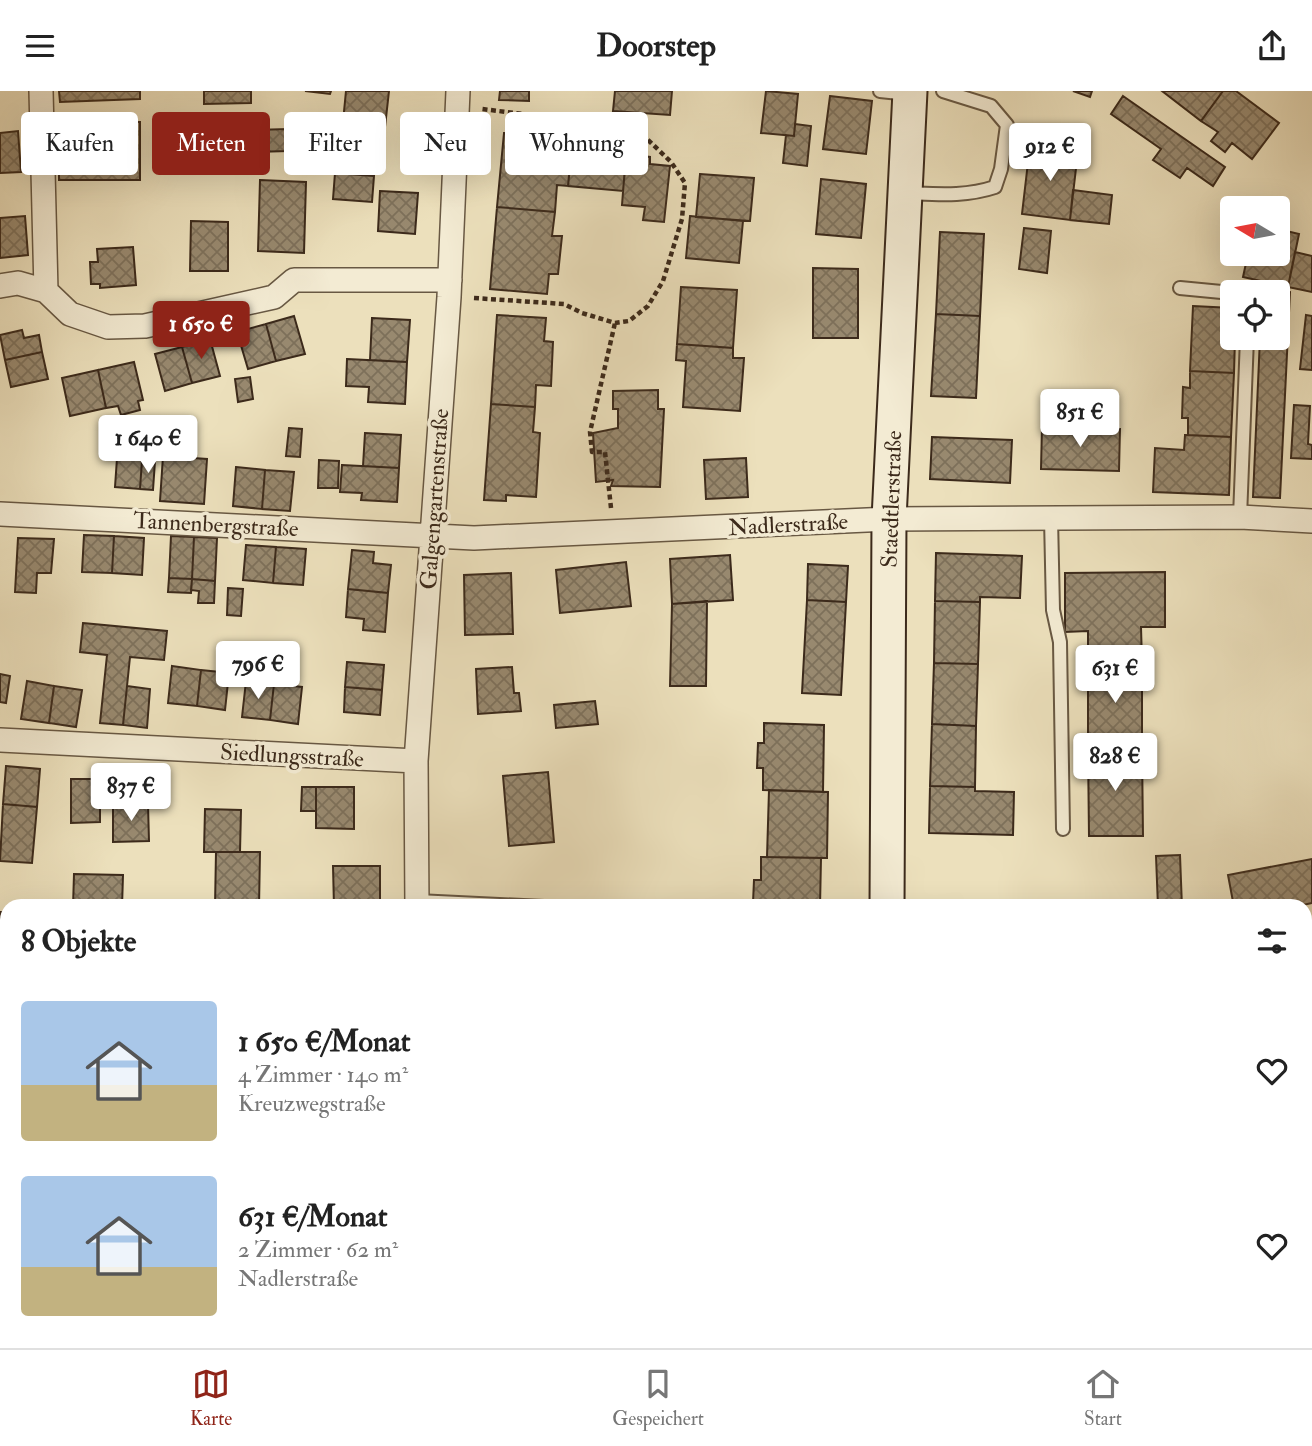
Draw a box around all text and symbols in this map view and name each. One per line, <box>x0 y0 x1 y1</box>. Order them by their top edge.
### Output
text: Doorstep <box>596 26 716 66</box>
icon: menu <box>21 27 59 65</box>
icon: share <box>1253 27 1291 65</box>
chip: Kaufen <box>21 112 138 175</box>
chip: Mieten <box>152 112 270 175</box>
chip: Filter <box>284 112 386 175</box>
chip: Neu <box>400 112 491 175</box>
chip: Wohnung <box>505 112 648 175</box>
pin: 912 € <box>1001 123 1099 183</box>
text: 912 € <box>1025 131 1075 160</box>
north arrow <box>1220 196 1290 266</box>
map controls <box>1220 196 1290 350</box>
button: locate <box>1220 280 1290 350</box>
pin: 1 650 € <box>136 301 266 361</box>
text: 1 650 € <box>169 309 233 338</box>
pin: 851 € <box>1031 389 1129 449</box>
text: 851 € <box>1056 397 1104 426</box>
street label: Galgengartenstraße <box>414 407 455 590</box>
pin: 1 640 € <box>83 415 213 475</box>
text: 1 640 € <box>114 423 182 452</box>
street label: Staedtlerstraße <box>875 429 908 568</box>
street label: Tannenbergstraße <box>133 506 300 543</box>
street label: Nadlerstraße <box>727 507 849 542</box>
pin: 796 € <box>209 641 307 701</box>
pin: 631 € <box>1066 645 1164 705</box>
text: 796 € <box>232 649 284 678</box>
text: 631 € <box>1092 653 1138 682</box>
pin: 828 € <box>1066 733 1164 793</box>
street label: Siedlungsstraße <box>219 737 365 774</box>
text: 828 € <box>1089 741 1141 770</box>
pin: 837 € <box>82 763 180 823</box>
text: 837 € <box>107 771 155 800</box>
icon: filters <box>1253 922 1291 960</box>
text: 8 Objekte <box>21 923 136 960</box>
text: 1 650 €/Monat <box>238 1023 411 1060</box>
icon: home <box>77 1029 161 1113</box>
icon: heart <box>1253 1052 1291 1090</box>
text: 4 Zimmer · 140 m² <box>238 1060 408 1089</box>
text: Kreuzwegstraße <box>238 1089 386 1118</box>
text: 631 €/Monat <box>238 1198 387 1235</box>
icon: home <box>77 1204 161 1288</box>
icon: heart <box>1253 1227 1291 1265</box>
text: 2 Zimmer · 62 m² <box>238 1235 398 1264</box>
text: Nadlerstraße <box>238 1264 358 1293</box>
tab: Karte <box>190 1365 232 1431</box>
tab: Gespeichert <box>612 1365 704 1431</box>
tab: Start <box>1084 1365 1122 1431</box>

